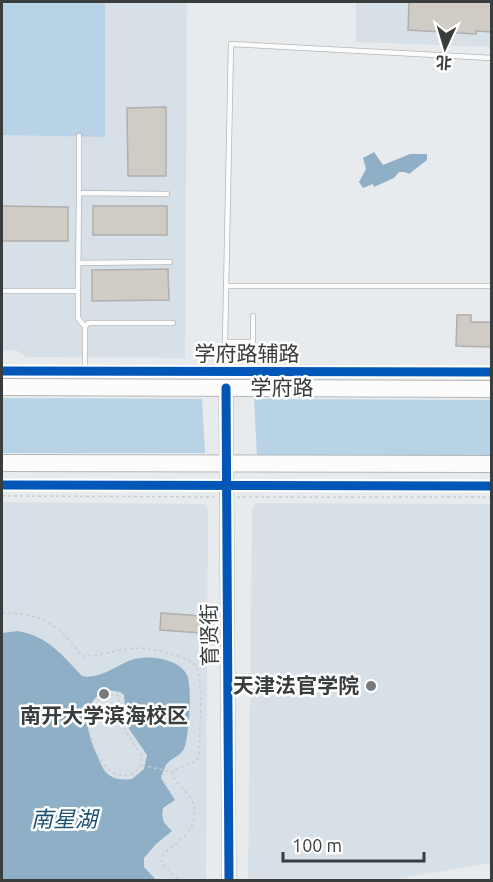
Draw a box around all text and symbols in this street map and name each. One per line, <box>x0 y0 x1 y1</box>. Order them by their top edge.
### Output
north arrow <box>415 18 475 78</box>
text: 北 <box>435 53 453 73</box>
street label: 学府路辅路 <box>195 341 300 365</box>
street label: 学府路 <box>251 375 314 399</box>
street label: 育贤街 <box>196 603 222 667</box>
place label: 天津法官学院 <box>233 673 359 697</box>
marker: 天津法官学院 <box>364 679 378 693</box>
marker: 南开大学滨海校区 <box>97 687 111 701</box>
place label: 南开大学滨海校区 <box>20 703 188 727</box>
water label: 南星湖 <box>31 806 100 831</box>
scale bar <box>283 825 424 863</box>
text: 100 m <box>292 835 342 855</box>

